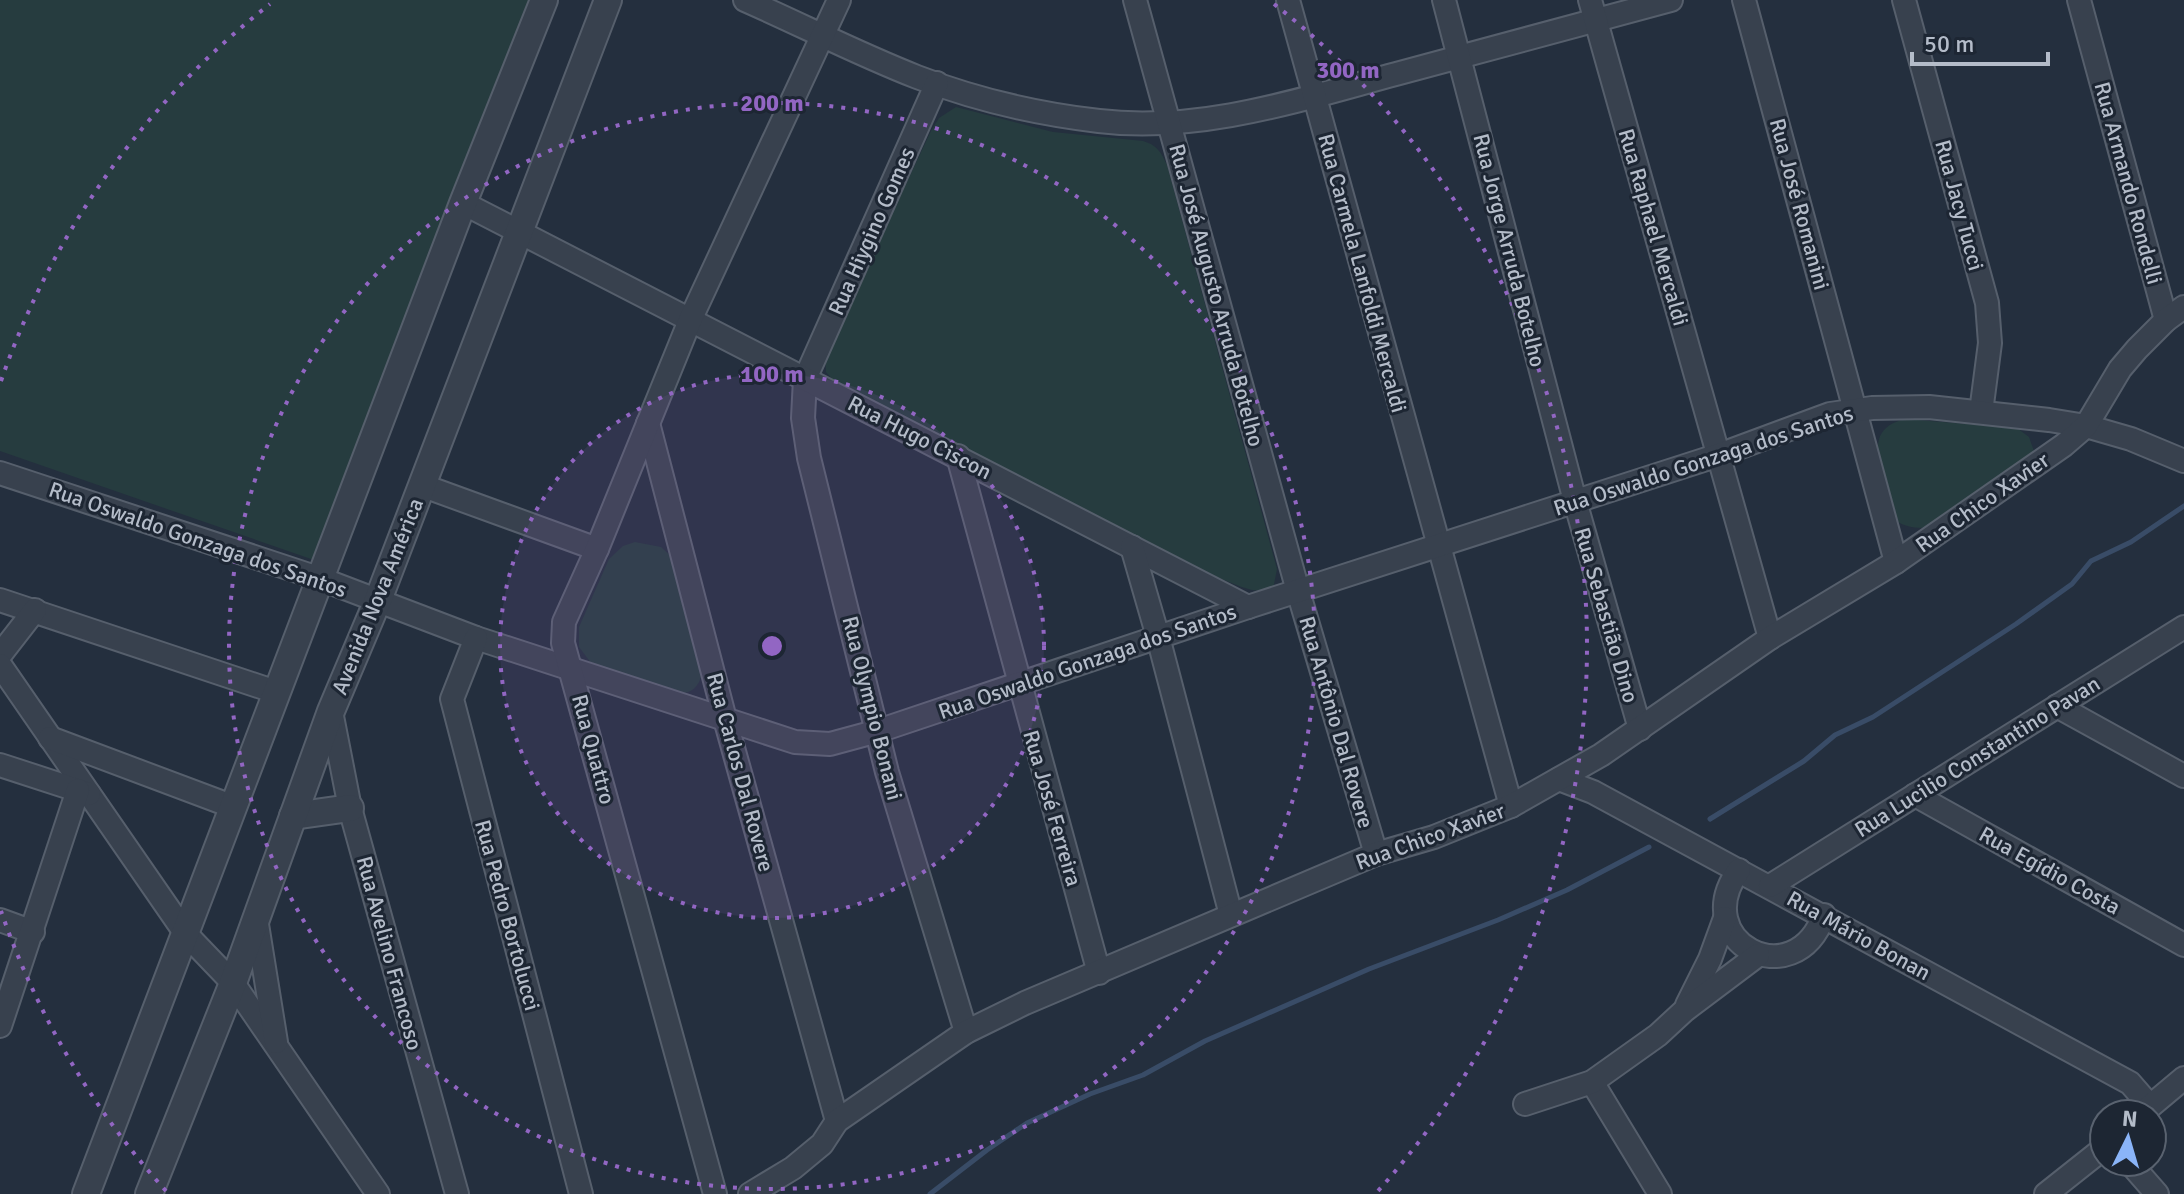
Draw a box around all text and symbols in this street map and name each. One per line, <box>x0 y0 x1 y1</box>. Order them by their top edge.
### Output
scale bar <box>1912 16 2048 66</box>
text: 50 m <box>1924 29 1974 59</box>
text: 300 m <box>1316 55 1380 85</box>
street label: Rua Armando Rondelli <box>2088 79 2169 287</box>
text: 200 m <box>740 88 804 118</box>
street label: Rua José Romanini <box>1764 115 1835 293</box>
street label: Rua Raphael Mercaldi <box>1612 125 1695 329</box>
street label: Rua Carmela Lanfoldi Mercaldi <box>1312 131 1413 416</box>
street label: Rua Jorge Arruda Botelho <box>1467 131 1552 370</box>
street label: Rua Jacy Tucci <box>1929 137 1990 274</box>
street label: Rua José Augusto Arruda Botelho <box>1163 141 1270 449</box>
street label: Rua Hiygino Gomes <box>822 143 921 319</box>
text: 100 m <box>740 359 804 389</box>
street label: Rua Hugo Ciscon <box>843 390 996 485</box>
street label: Rua Oswaldo Gonzaga dos Santos <box>1550 399 1856 522</box>
street label: Rua Chico Xavier <box>1910 446 2054 558</box>
street label: Rua Oswaldo Gonzaga dos Santos <box>45 476 350 603</box>
street label: Avenida Nova América <box>326 494 429 698</box>
street label: Rua Sebastião Dino <box>1569 524 1644 706</box>
street label: Rua Oswaldo Gonzaga dos Santos <box>935 598 1240 725</box>
street label: Rua Olympio Bonani <box>837 613 908 803</box>
street label: Rua Antônio Dal Rovere <box>1293 613 1380 831</box>
centre of rings <box>758 632 786 660</box>
street label: Rua Carlos Dal Rovere <box>701 669 780 875</box>
street label: Rua Lucilio Constantino Pavan <box>1850 670 2105 843</box>
street label: Rua Quattro <box>566 691 621 807</box>
street label: Rua José Ferreira <box>1017 727 1088 889</box>
street label: Rua Chico Xavier <box>1352 797 1508 876</box>
street label: Rua Pedro Bortolucci <box>469 817 546 1014</box>
street label: Rua Egídio Costa <box>1974 820 2125 920</box>
street label: Rua Avelino Francoso <box>351 853 428 1053</box>
street label: Rua Mário Bonan <box>1782 885 1935 986</box>
north arrow <box>2088 1098 2168 1178</box>
text: N <box>2121 1104 2139 1133</box>

